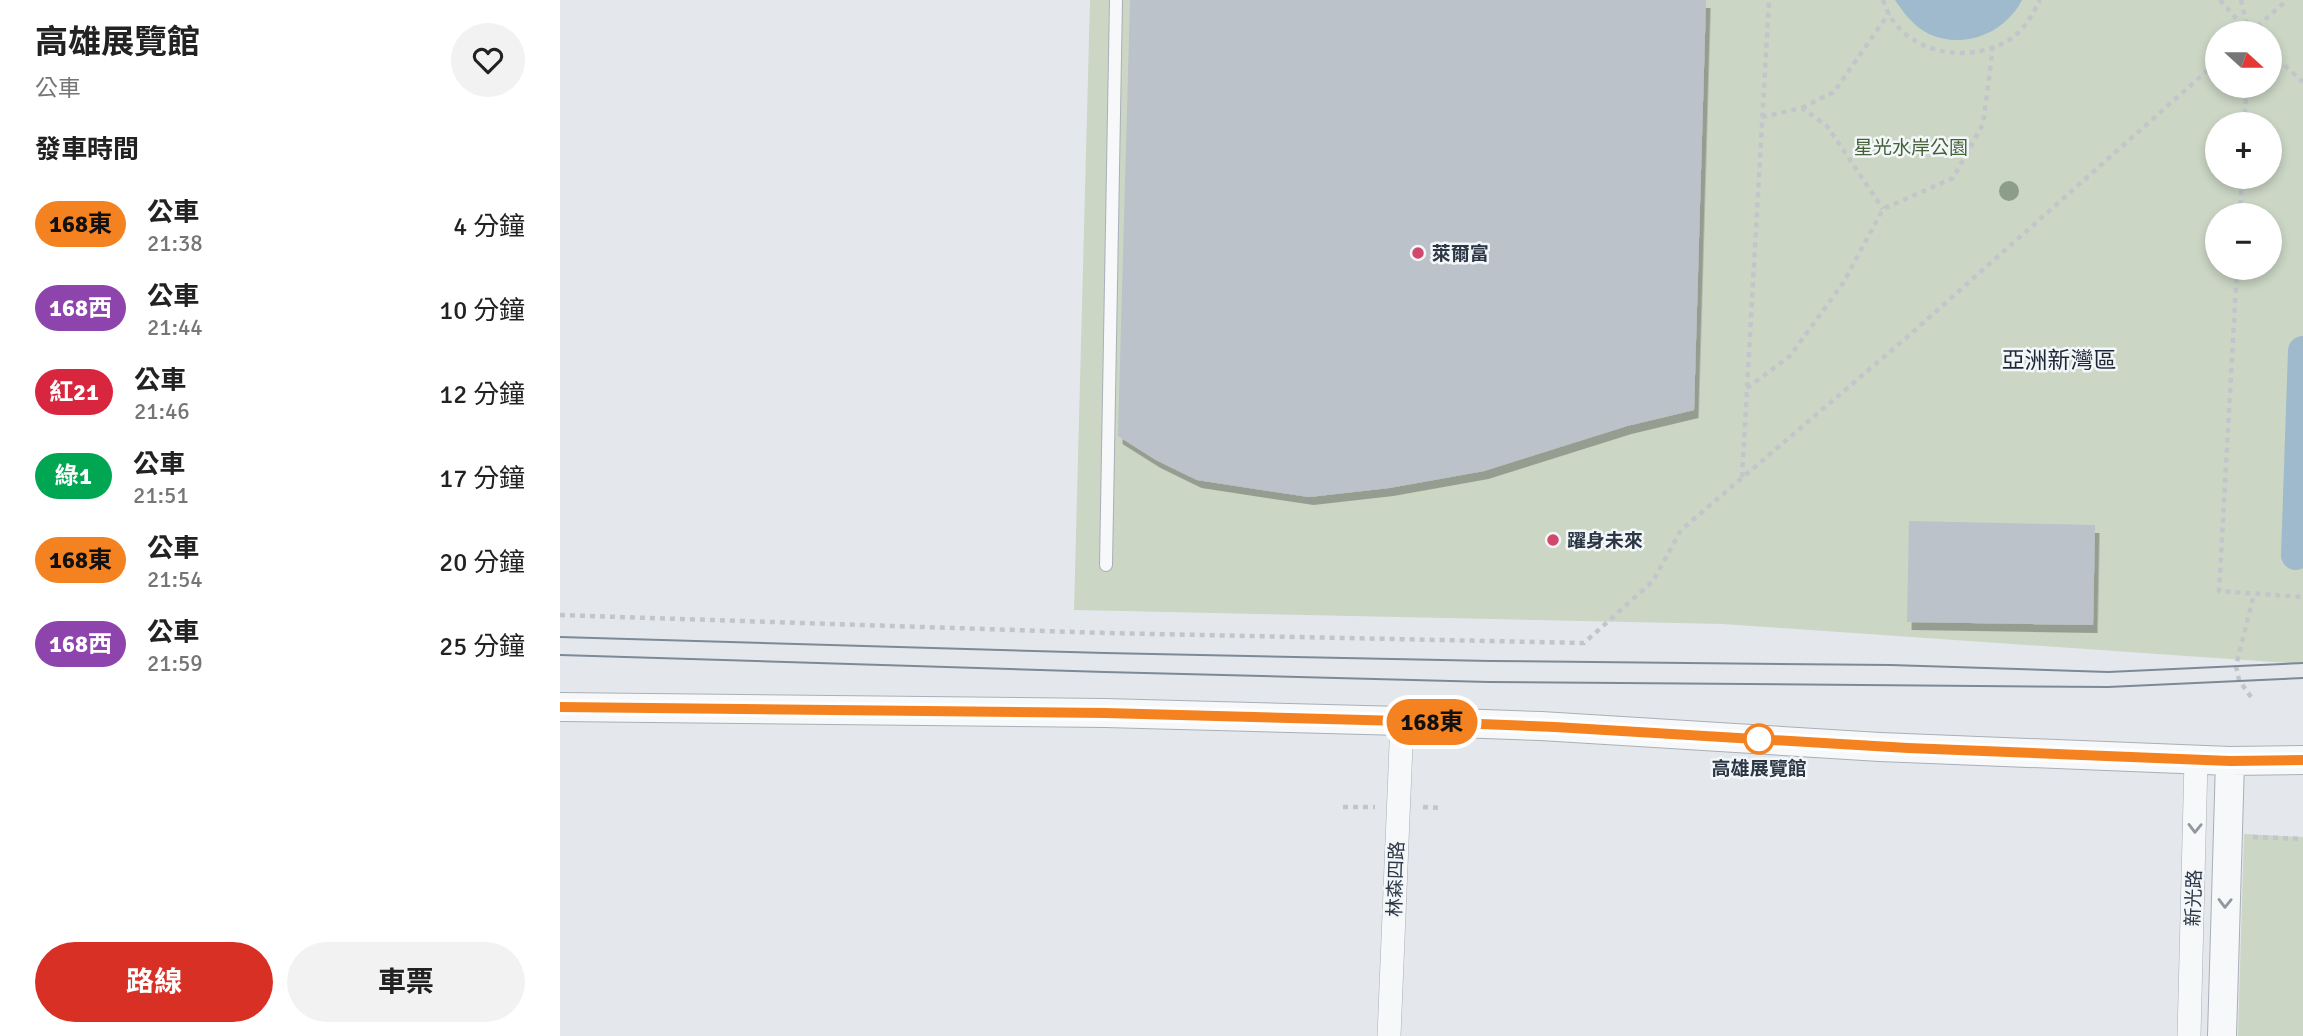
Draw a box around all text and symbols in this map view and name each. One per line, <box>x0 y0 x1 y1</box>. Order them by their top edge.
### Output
north arrow <box>2205 21 2282 98</box>
map controls <box>2205 21 2282 280</box>
text: 高雄展覽館 <box>35 22 200 63</box>
button: heart <box>451 23 525 97</box>
text: 公車 <box>35 74 81 103</box>
button: + <box>2205 112 2282 189</box>
text: 發車時間 <box>35 134 139 166</box>
park label: 星光水岸公園 <box>1854 136 1968 160</box>
text: 公車 <box>147 197 199 229</box>
button: − <box>2205 203 2282 280</box>
text: 168東 <box>49 209 112 239</box>
text: 4 分鐘 <box>453 211 525 243</box>
text: 21:38 <box>147 229 203 258</box>
place label: 萊爾富 <box>1432 242 1489 266</box>
marker: 萊爾富 <box>1410 245 1426 261</box>
text: 公車 <box>147 281 199 313</box>
text: 168西 <box>49 293 112 323</box>
text: 10 分鐘 <box>439 295 525 327</box>
text: 21:44 <box>147 313 203 342</box>
district label: 亞洲新灣區 <box>2002 346 2117 375</box>
text: 公車 <box>134 365 186 397</box>
text: 紅21 <box>49 377 99 407</box>
text: 12 分鐘 <box>439 379 525 411</box>
text: 21:46 <box>134 397 190 426</box>
text: 公車 <box>133 449 185 481</box>
text: 綠1 <box>55 461 92 491</box>
text: 17 分鐘 <box>439 463 525 495</box>
text: 21:51 <box>133 481 189 510</box>
place label: 躍身未來 <box>1567 529 1643 553</box>
marker: 躍身未來 <box>1545 532 1561 548</box>
text: 公車 <box>147 533 199 565</box>
text: 168東 <box>49 545 112 575</box>
text: 20 分鐘 <box>439 547 525 579</box>
text: 21:54 <box>147 565 203 594</box>
text: 公車 <box>147 617 199 649</box>
text: 168西 <box>49 629 112 659</box>
text: 25 分鐘 <box>439 631 525 663</box>
text: 21:59 <box>147 649 203 678</box>
line badge: 168東 <box>1383 699 1481 745</box>
text: 168東 <box>1401 707 1463 737</box>
marker: 高雄展覽館 <box>1744 724 1774 754</box>
place label: 高雄展覽館 <box>1711 757 1807 781</box>
one-way arrow <box>2187 823 2203 834</box>
street label: 林森四路 <box>1383 841 1409 917</box>
street label: 新光路 <box>2181 869 2207 927</box>
one-way arrow <box>2217 897 2232 908</box>
button: 路線 <box>35 942 273 1022</box>
button: 車票 <box>287 942 525 1022</box>

